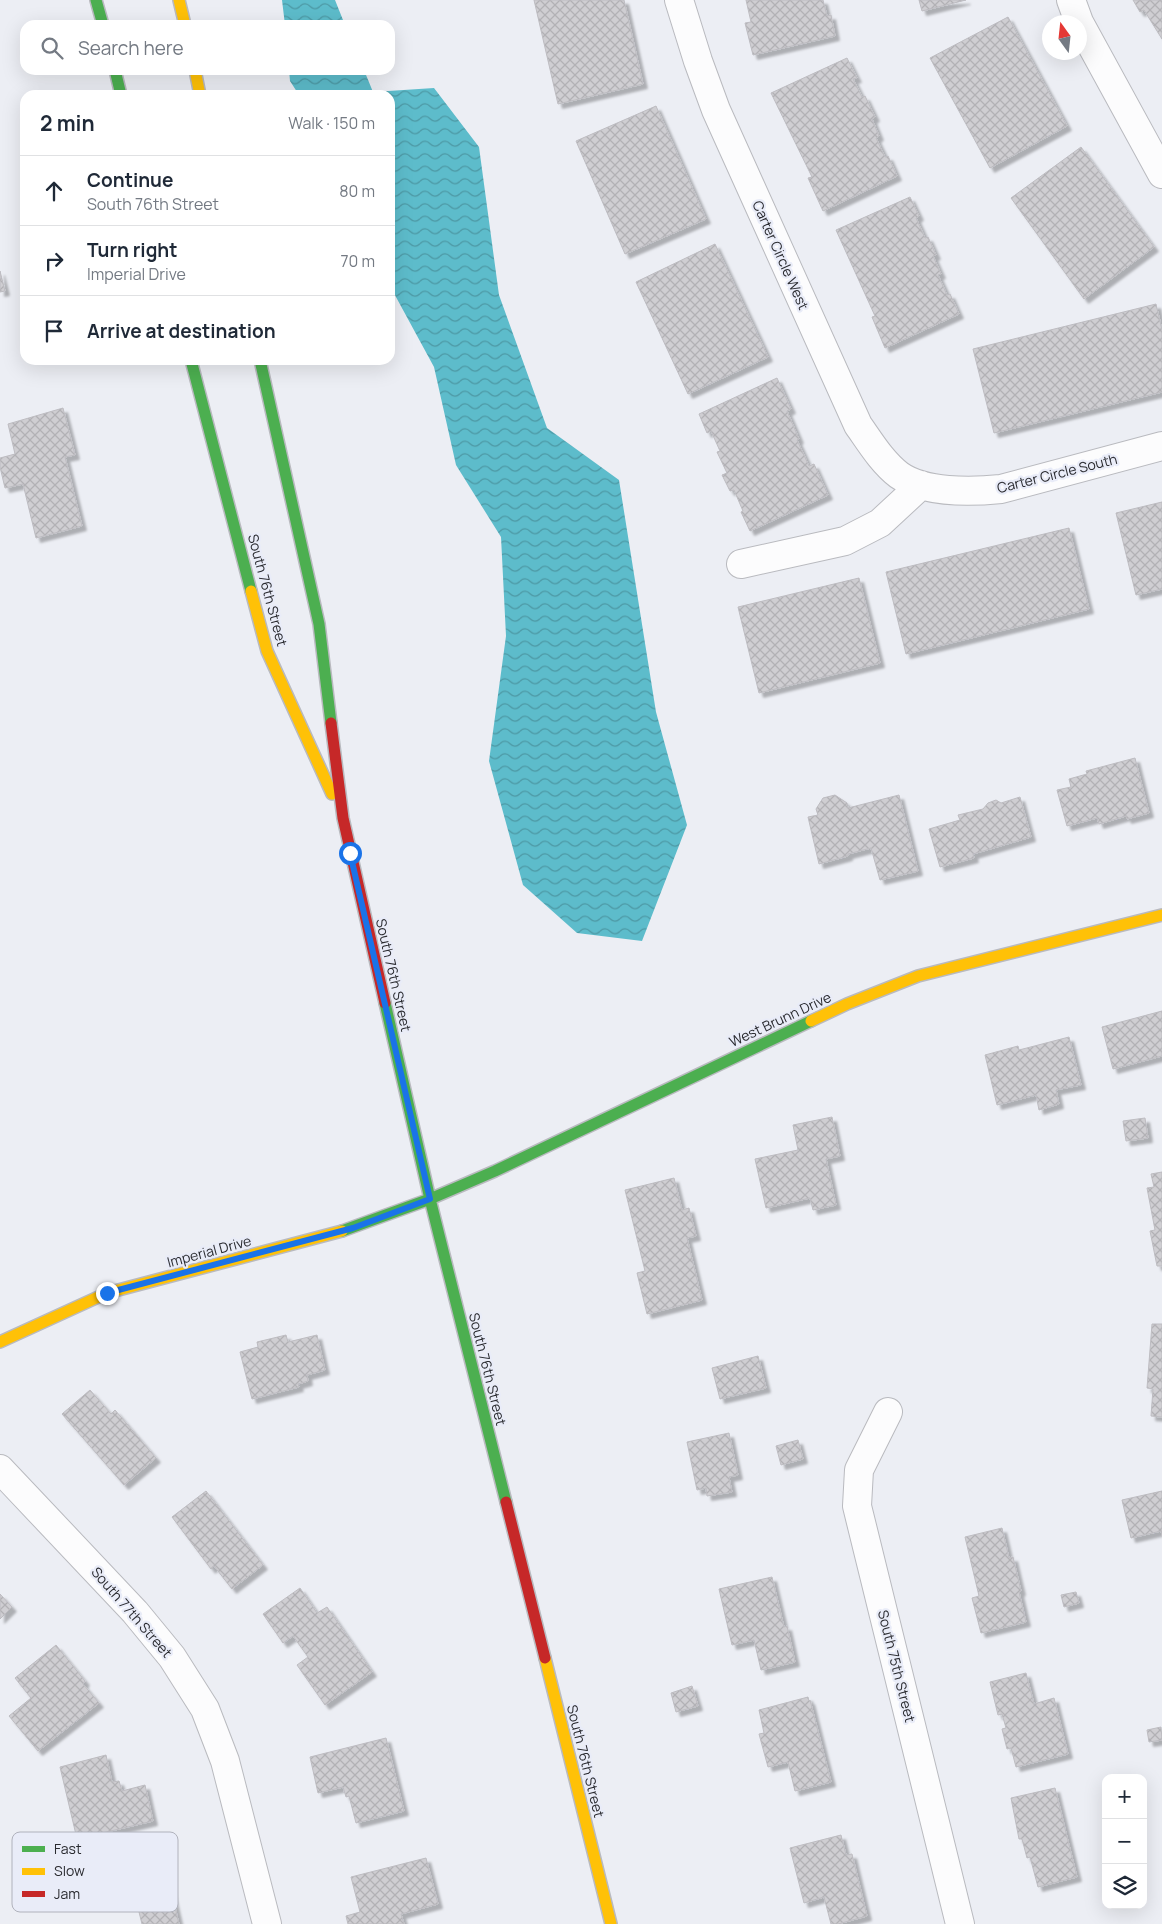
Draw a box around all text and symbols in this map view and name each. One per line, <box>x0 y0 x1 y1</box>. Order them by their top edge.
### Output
north arrow <box>1042 15 1087 60</box>
search box <box>20 20 395 75</box>
icon: search <box>38 34 66 62</box>
text: Search here <box>78 35 184 61</box>
text: 2 min <box>40 109 95 137</box>
text: Walk · 150 m <box>288 112 375 134</box>
text: Continue <box>87 167 173 193</box>
icon: ahead <box>40 177 68 205</box>
text: 80 m <box>339 180 375 202</box>
text: South 76th Street <box>87 193 219 215</box>
street label: Carter Circle West <box>748 197 814 313</box>
text: Turn right <box>87 237 177 263</box>
icon: right <box>40 247 68 275</box>
text: 70 m <box>340 250 375 272</box>
text: Imperial Drive <box>87 263 186 285</box>
icon: arrive <box>40 317 68 345</box>
text: Arrive at destination <box>87 318 276 344</box>
street label: Carter Circle South <box>995 449 1119 497</box>
street label: South 76th Street <box>244 532 292 649</box>
route start <box>339 842 362 865</box>
street label: South 76th Street <box>372 917 416 1034</box>
street label: West Brunn Drive <box>726 987 834 1051</box>
street label: Imperial Drive <box>165 1231 253 1271</box>
route end <box>96 1282 119 1305</box>
street label: South 76th Street <box>465 1311 511 1428</box>
street label: South 77th Street <box>87 1563 177 1662</box>
street label: South 75th Street <box>874 1608 920 1724</box>
street label: South 76th Street <box>563 1703 609 1820</box>
map controls <box>1102 1774 1147 1909</box>
button: + <box>1102 1774 1147 1819</box>
button: − <box>1102 1819 1147 1864</box>
legend <box>12 1832 178 1912</box>
text: Fast <box>54 1839 82 1858</box>
text: Slow <box>54 1861 85 1880</box>
button: layers <box>1102 1864 1147 1909</box>
text: Jam <box>54 1884 80 1903</box>

